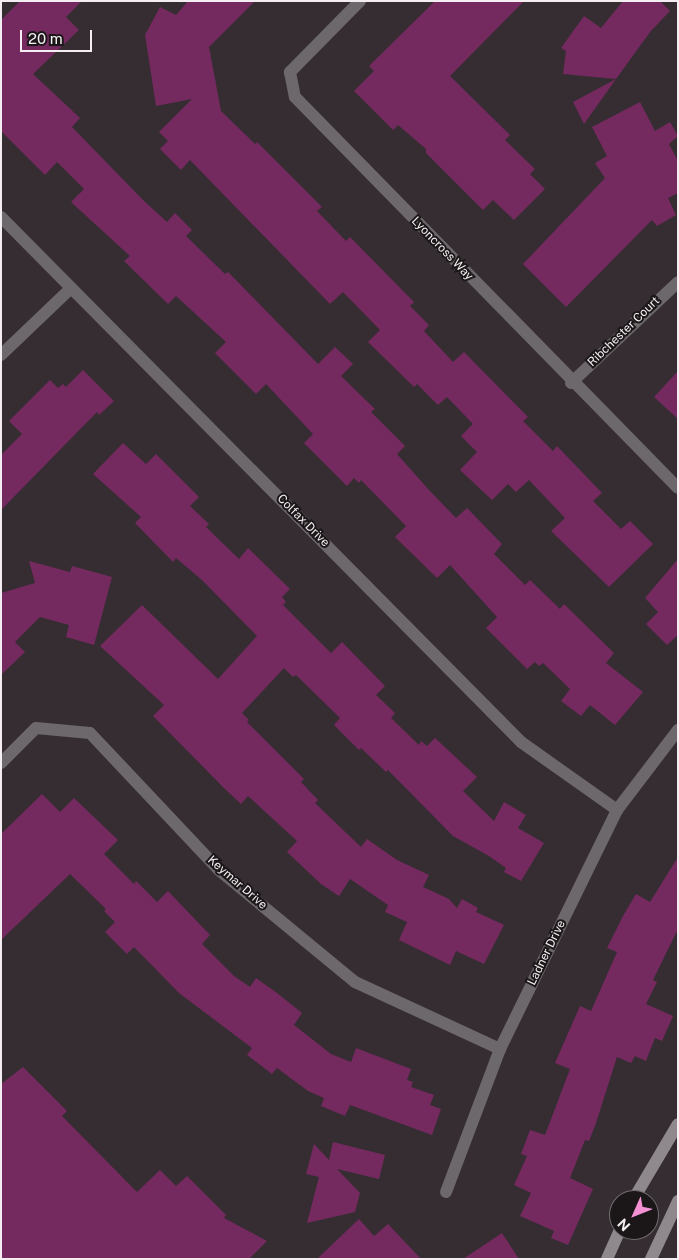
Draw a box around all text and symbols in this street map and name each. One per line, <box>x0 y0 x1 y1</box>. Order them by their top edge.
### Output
scale bar <box>22 20 95 52</box>
text: 20 m <box>28 30 63 47</box>
street label: Lyoncross Way <box>408 214 476 284</box>
street label: Ribchester Court <box>585 294 663 370</box>
street label: Colfax Drive <box>274 492 332 550</box>
street label: Keymar Drive <box>204 853 270 913</box>
street label: Ladner Drive <box>525 918 569 988</box>
north arrow <box>609 1190 659 1240</box>
text: N <box>614 1215 633 1234</box>

